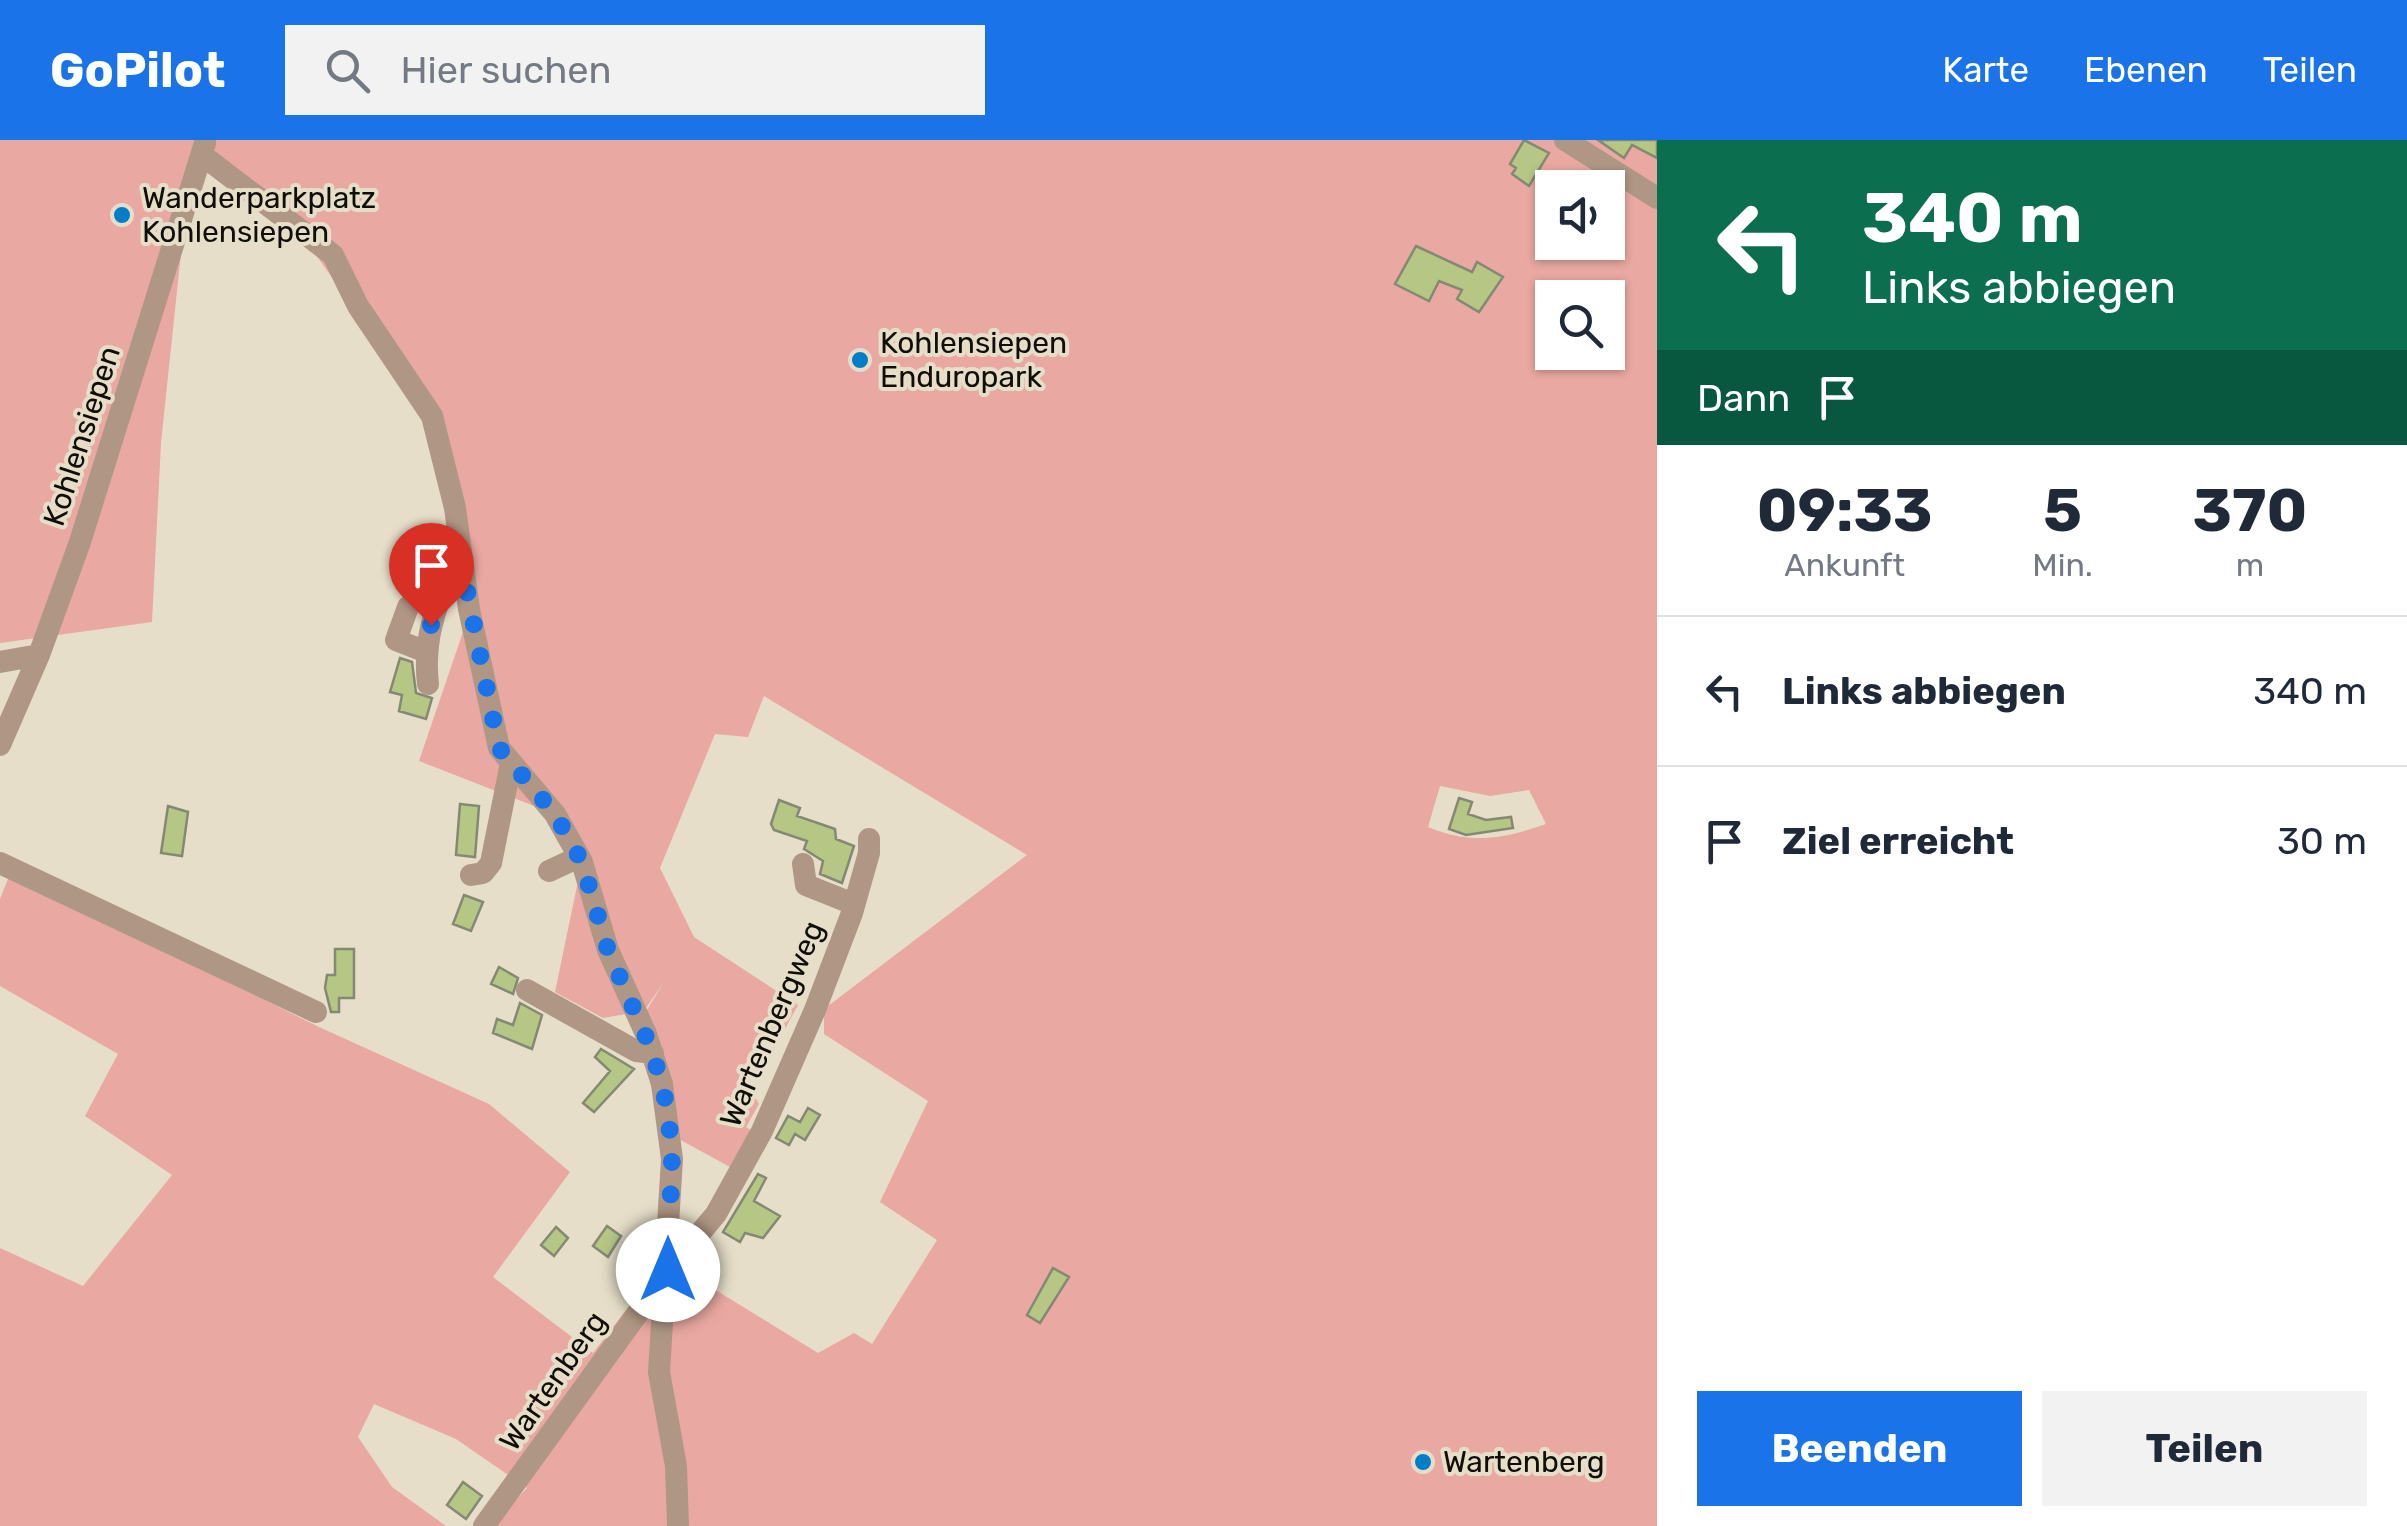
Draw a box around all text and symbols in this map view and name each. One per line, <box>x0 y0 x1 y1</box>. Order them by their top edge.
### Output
search box <box>285 25 985 115</box>
text: GoPilot <box>50 42 225 99</box>
icon: search <box>320 43 375 98</box>
text: Hier suchen <box>400 47 612 93</box>
text: Karte <box>1942 49 2029 91</box>
text: Ebenen <box>2084 49 2208 91</box>
text: Teilen <box>2263 49 2357 91</box>
map controls <box>1535 170 1625 370</box>
button: sound <box>1535 170 1625 260</box>
text: 340 m <box>1862 177 2083 260</box>
place label: Wanderparkplatz Kohlensiepen <box>142 180 376 250</box>
icon: left <box>1697 180 1827 310</box>
marker: Wanderparkplatz Kohlensiepen <box>111 204 133 226</box>
text: Links abbiegen <box>1862 261 2176 314</box>
button: search <box>1535 280 1625 370</box>
place label: Kohlensiepen Enduropark <box>880 325 1067 395</box>
street label: Kohlensiepen <box>36 341 128 531</box>
marker: Kohlensiepen Enduropark <box>849 349 871 371</box>
icon: arrive <box>1810 370 1865 425</box>
text: Dann <box>1697 375 1790 421</box>
text: 09:33 <box>1757 475 1933 546</box>
text: 5 <box>2043 475 2082 546</box>
text: 370 <box>2193 475 2307 546</box>
pin <box>389 523 474 626</box>
icon: arrive <box>404 538 459 593</box>
text: Ankunft <box>1784 546 1905 584</box>
text: Min. <box>2032 546 2093 584</box>
text: m <box>2236 546 2264 584</box>
icon: left <box>1697 664 1752 719</box>
text: Links abbiegen <box>1782 668 2066 714</box>
text: 340 m <box>2253 668 2367 714</box>
icon: arrive <box>1697 814 1752 869</box>
text: Ziel erreicht <box>1782 818 2014 864</box>
text: 30 m <box>2277 818 2367 864</box>
street label: Wartenbergweg <box>712 916 832 1132</box>
position arrow <box>616 1218 720 1322</box>
street label: Wartenberg <box>492 1304 614 1458</box>
button: Beenden <box>1697 1391 2022 1506</box>
button: Teilen <box>2042 1391 2367 1506</box>
place label: Wartenberg <box>1443 1444 1605 1480</box>
marker: Wartenberg <box>1412 1451 1434 1473</box>

